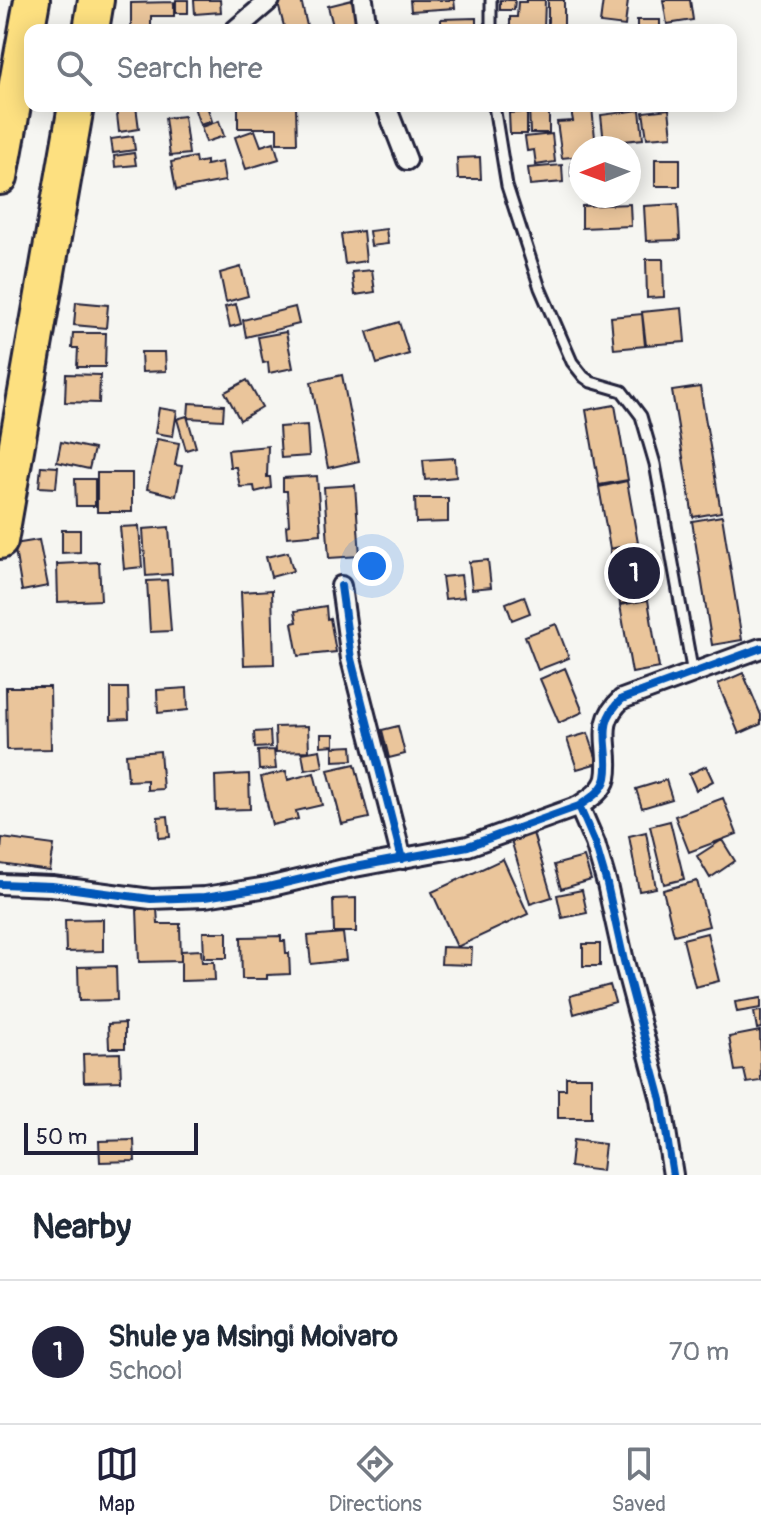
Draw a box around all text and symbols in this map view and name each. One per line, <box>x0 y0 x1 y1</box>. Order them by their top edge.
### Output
search box <box>24 24 737 112</box>
icon: search <box>52 46 96 90</box>
text: Search here <box>116 50 263 87</box>
north arrow <box>569 136 641 208</box>
pin: 1 <box>608 543 660 603</box>
your location <box>352 546 392 586</box>
scale bar <box>24 1119 198 1155</box>
text: 50 m <box>36 1123 87 1151</box>
text: Nearby <box>32 1206 131 1249</box>
text: Shule ya Msingi Moivaro <box>108 1318 398 1355</box>
text: 1 <box>53 1336 63 1368</box>
text: 70 m <box>669 1336 729 1368</box>
text: School <box>108 1355 183 1387</box>
tab: Map <box>95 1442 139 1518</box>
tab: Directions <box>329 1442 422 1518</box>
tab: Saved <box>612 1442 666 1518</box>

